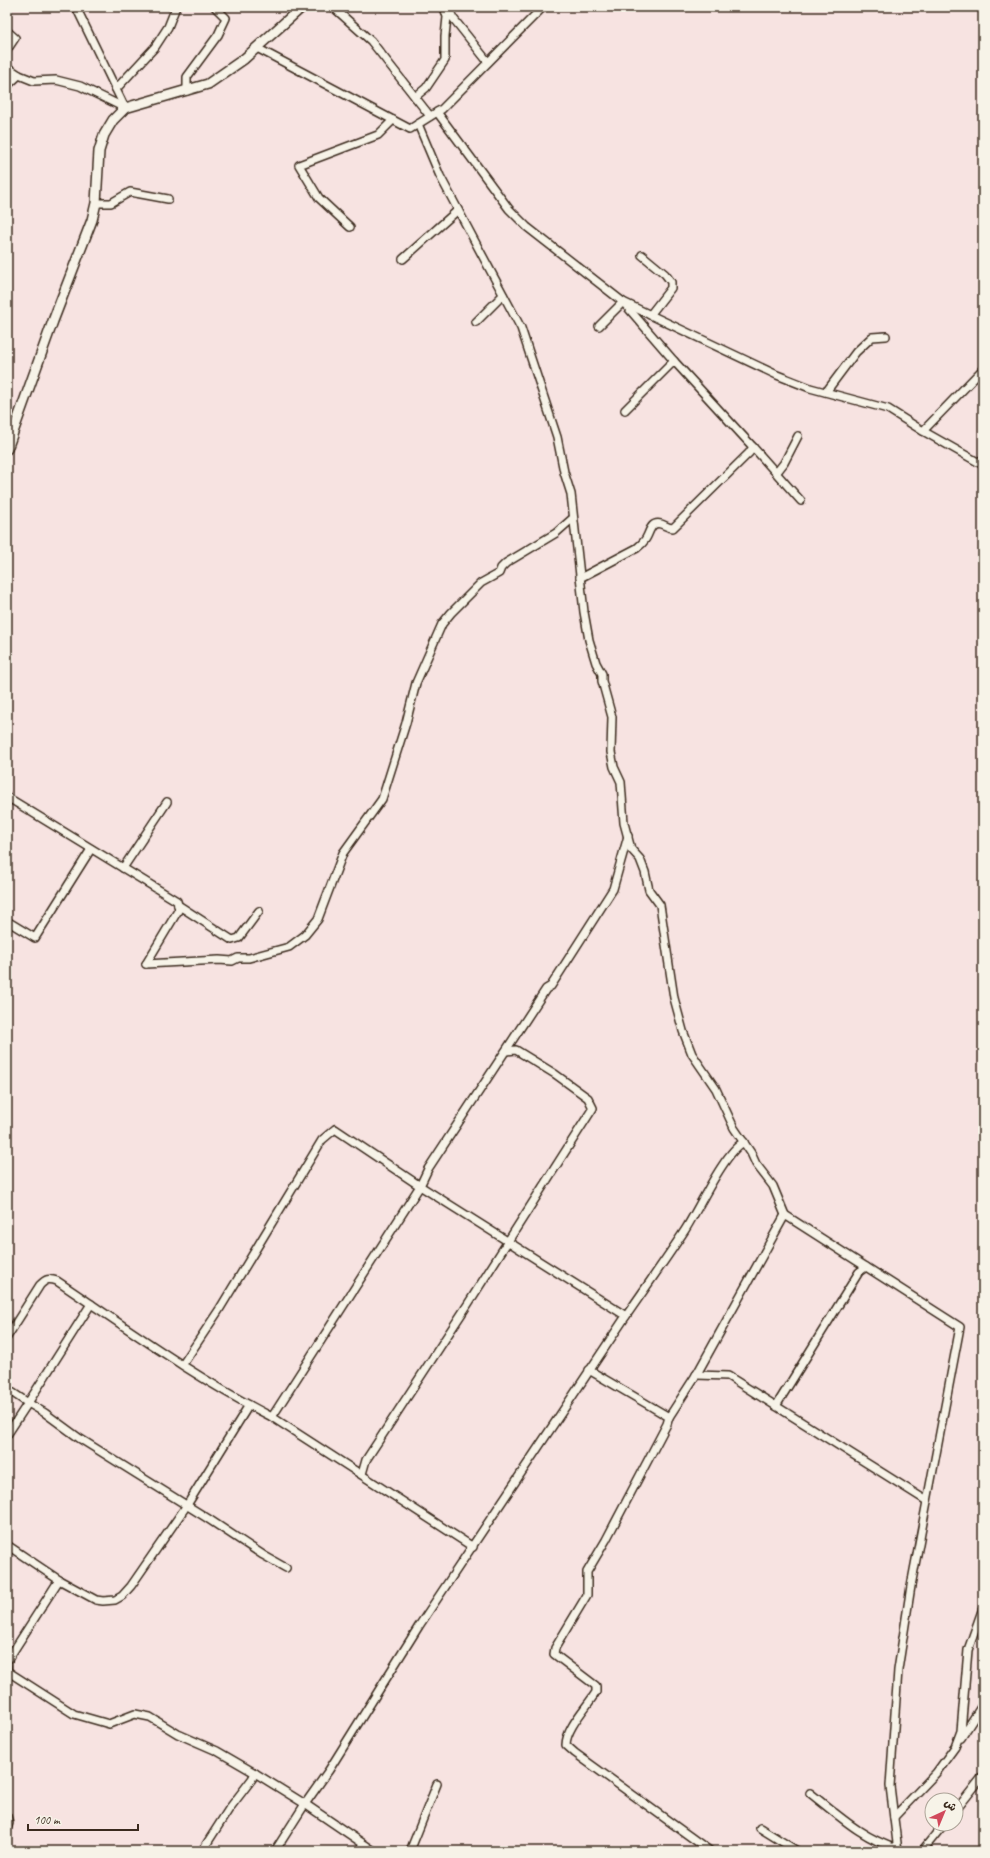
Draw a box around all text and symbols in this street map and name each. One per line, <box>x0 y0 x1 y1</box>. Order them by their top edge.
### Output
north arrow <box>924 1792 964 1832</box>
text: ش <box>942 1796 960 1814</box>
scale bar <box>28 1806 138 1832</box>
text: 100 m <box>34 1812 61 1828</box>

